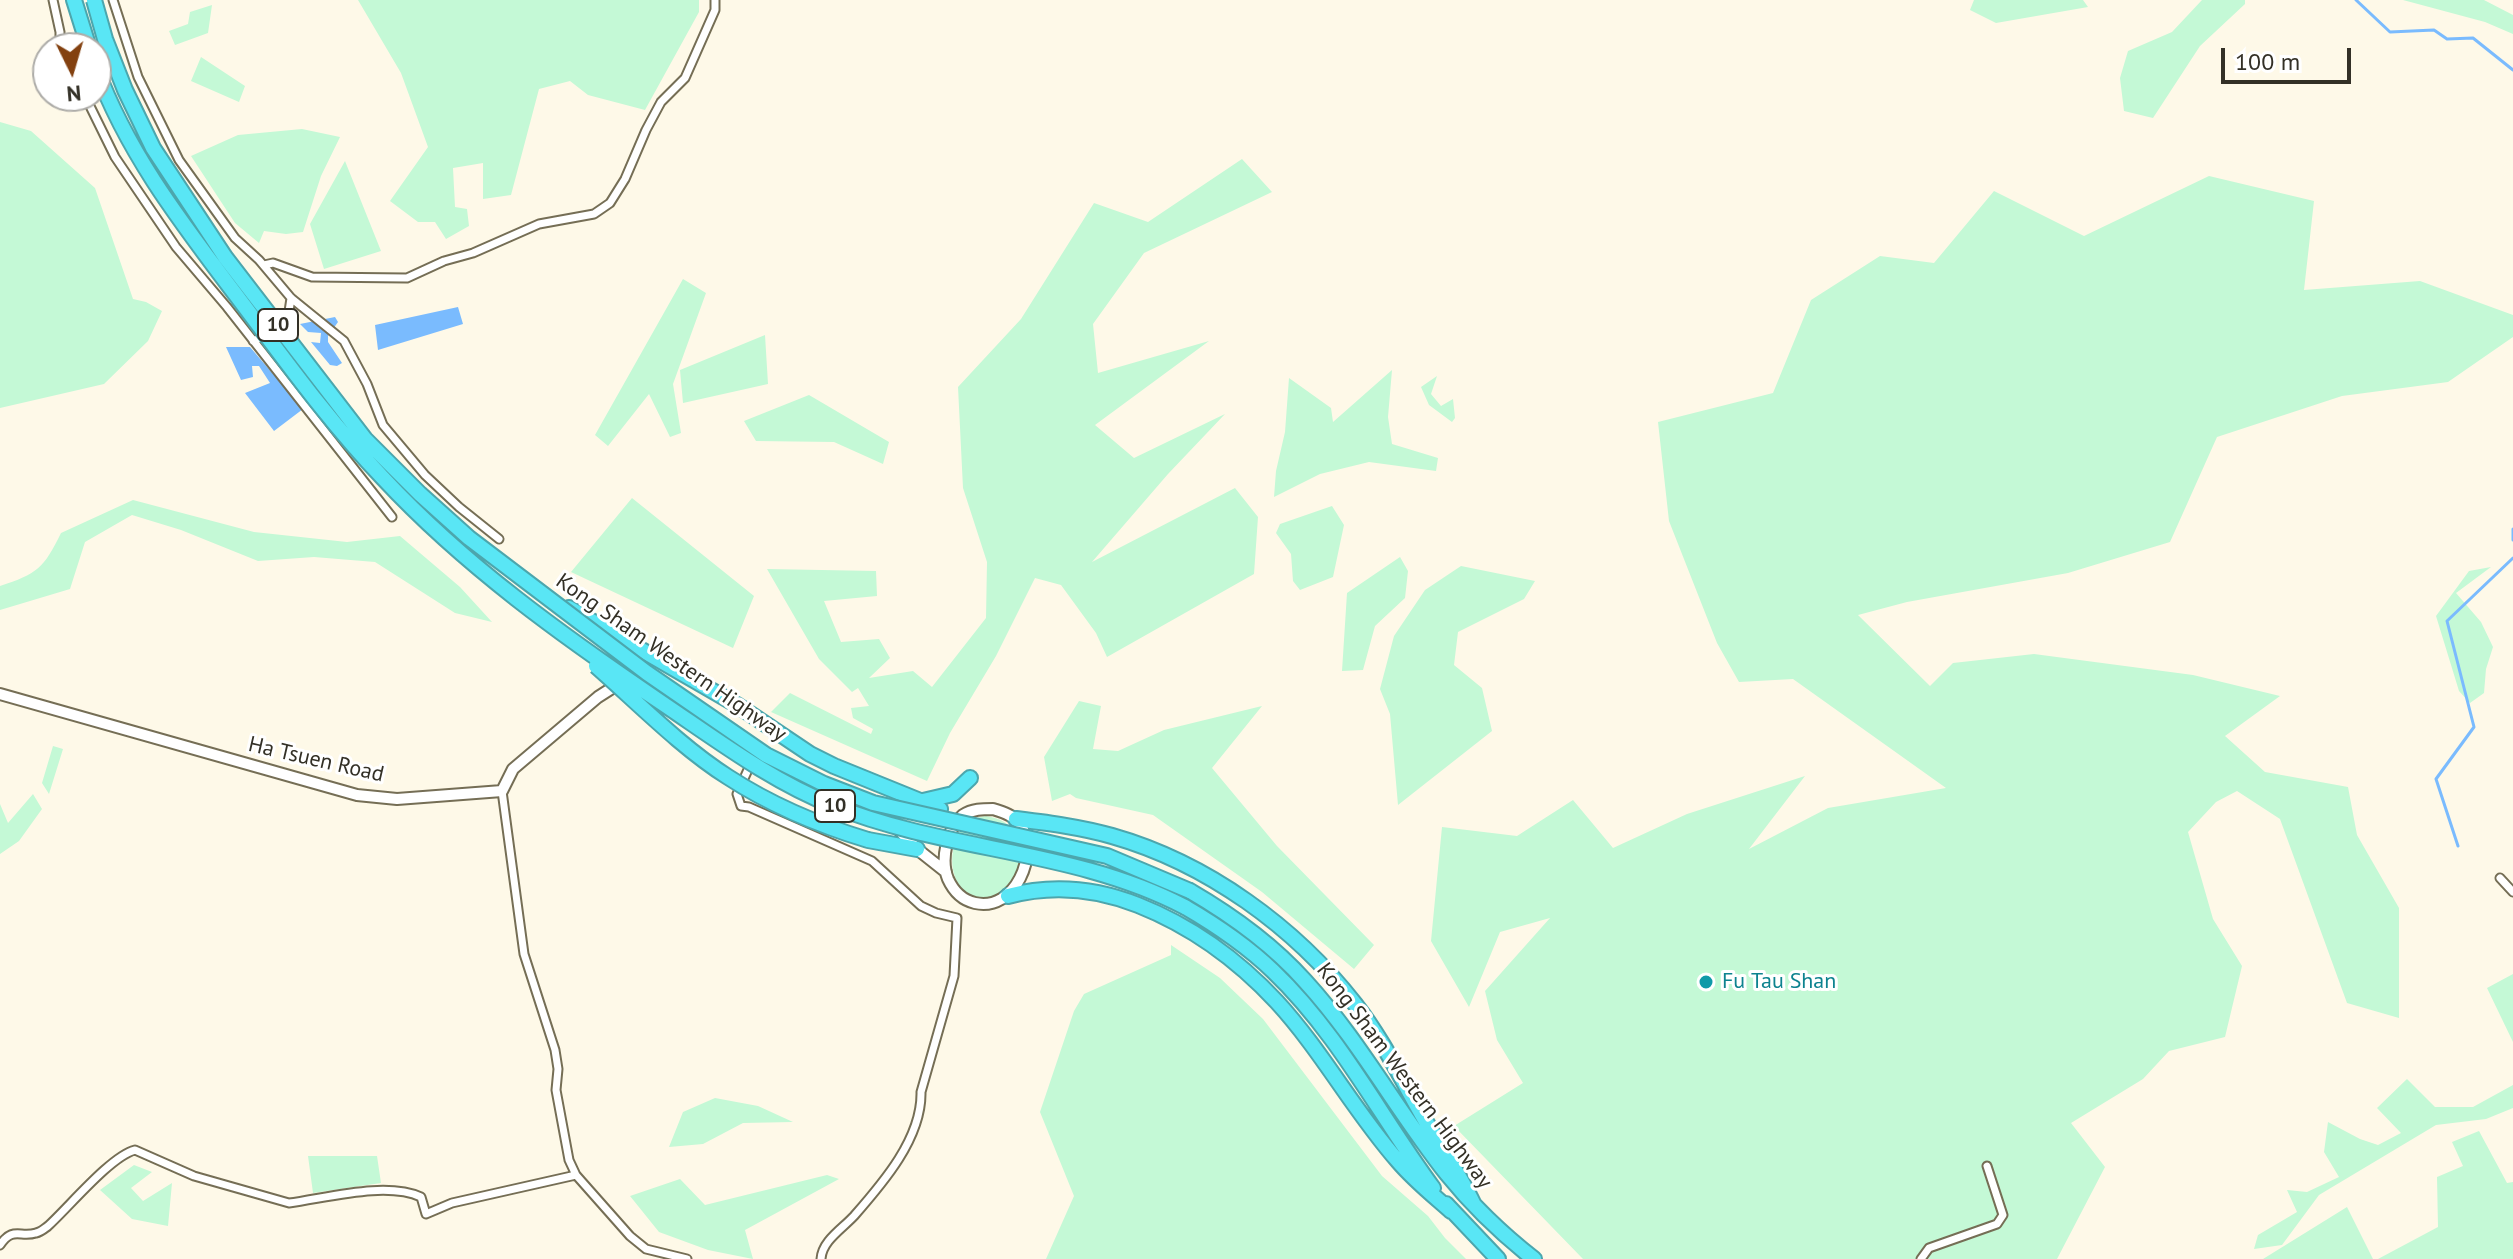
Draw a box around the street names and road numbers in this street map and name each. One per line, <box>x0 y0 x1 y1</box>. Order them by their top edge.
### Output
road number: 10 <box>258 309 298 341</box>
street label: Kong Sham Western Highway <box>551 568 791 748</box>
street label: Ha Tsuen Road <box>246 732 386 788</box>
road number: 10 <box>815 790 855 822</box>
street label: Kong Sham Western Highway <box>1311 958 1497 1194</box>

